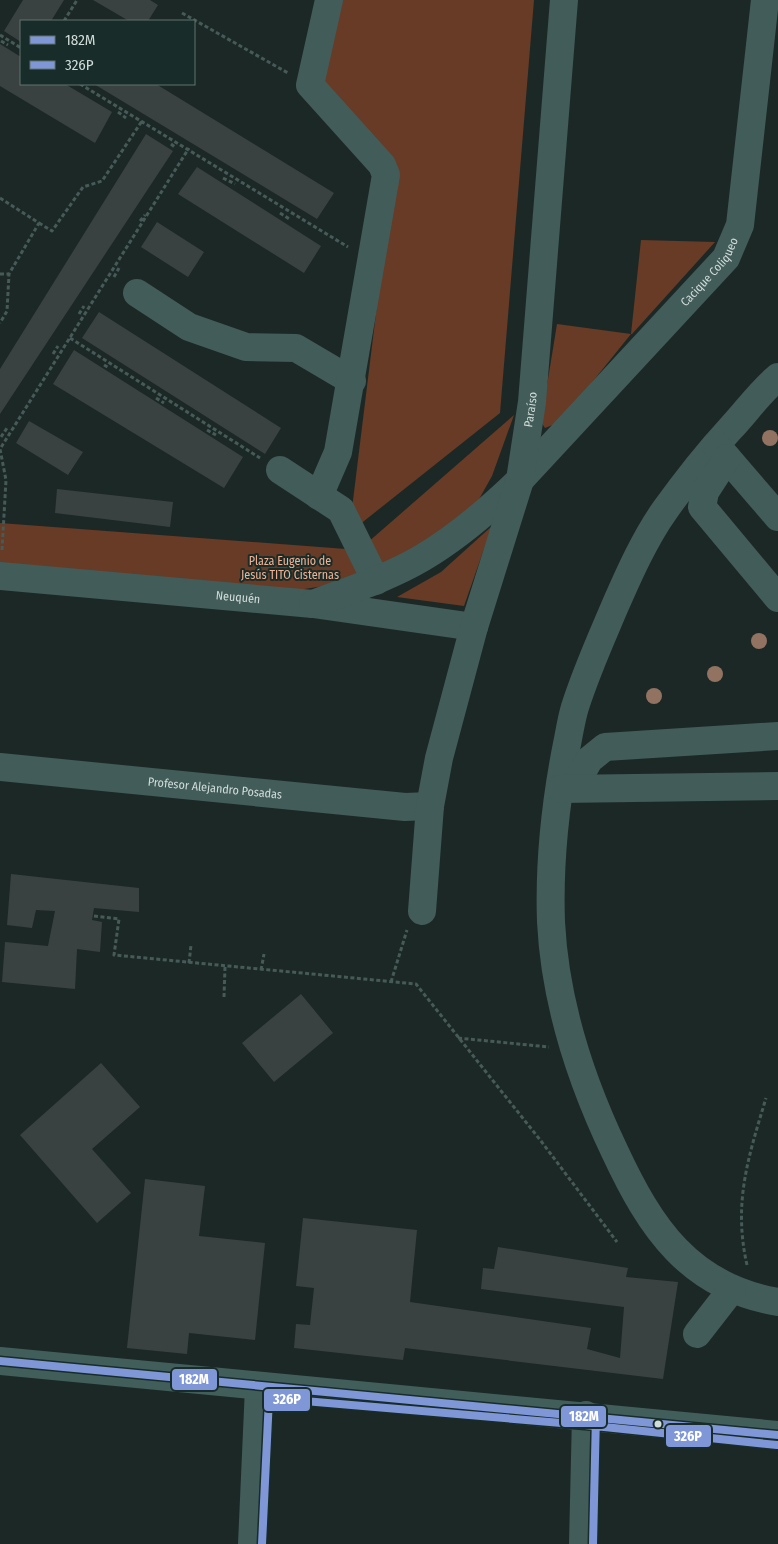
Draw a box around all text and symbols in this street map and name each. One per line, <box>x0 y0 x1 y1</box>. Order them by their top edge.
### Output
legend <box>20 20 195 85</box>
text: 182M <box>65 31 96 49</box>
text: 326P <box>65 56 94 74</box>
street label: Cacique Coliqueo <box>678 235 741 309</box>
street label: Paraíso <box>521 391 540 428</box>
park label: Plaza Eugenio de Jesús TITO Cisternas <box>241 554 339 582</box>
street label: Neuquén <box>215 588 261 606</box>
street label: Profesor Alejandro Posadas <box>147 775 283 802</box>
line badge: 182M <box>171 1368 218 1391</box>
text: 182M <box>179 1371 209 1388</box>
line badge: 326P <box>263 1388 311 1412</box>
text: 326P <box>272 1391 301 1408</box>
line badge: 182M <box>560 1405 607 1428</box>
text: 182M <box>569 1408 599 1425</box>
unlabelled marker <box>653 1419 663 1429</box>
line badge: 326P <box>665 1424 712 1448</box>
text: 326P <box>673 1428 702 1445</box>

